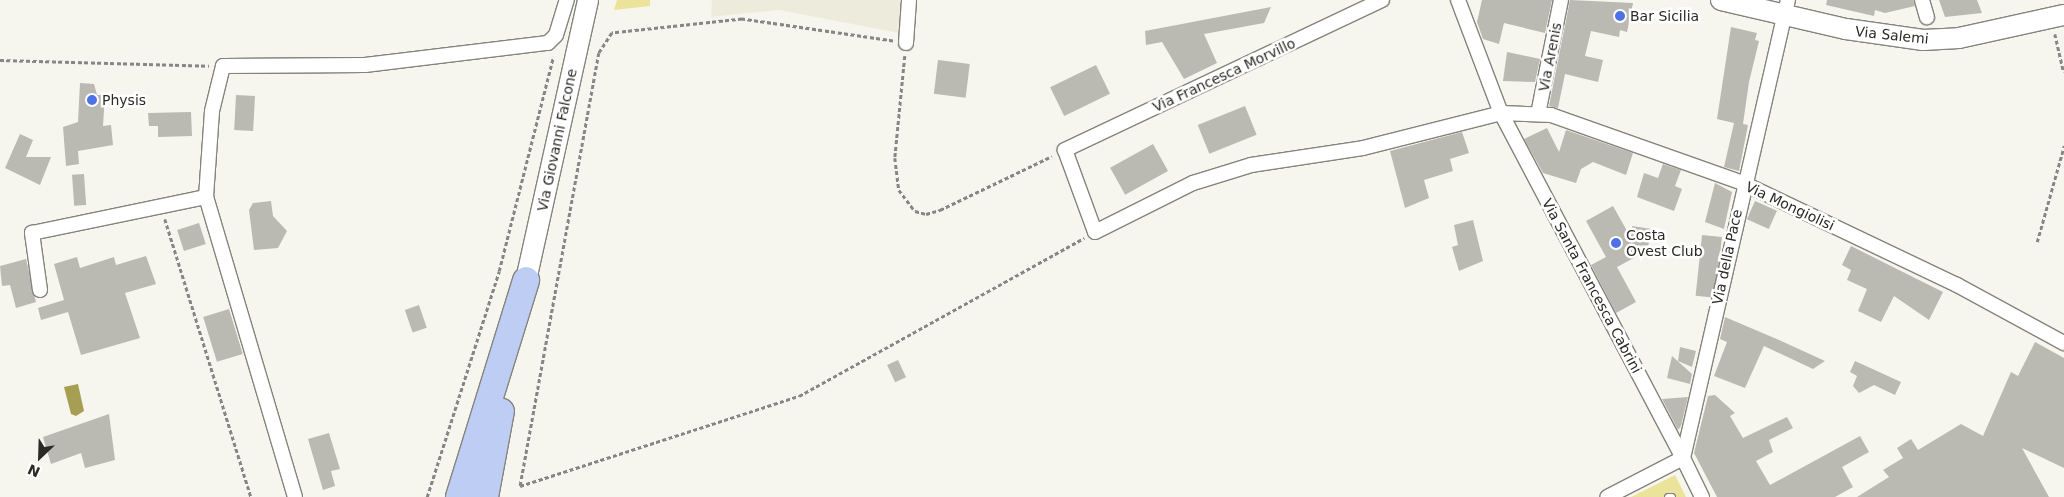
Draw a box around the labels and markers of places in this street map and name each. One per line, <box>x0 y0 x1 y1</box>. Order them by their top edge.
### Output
place label: Bar Sicilia <box>1630 8 1699 24</box>
marker: Bar Sicilia <box>1614 10 1626 22</box>
place label: Physis <box>102 92 146 108</box>
marker: Physis <box>86 94 98 106</box>
place label: Costa Ovest Club <box>1626 227 1703 260</box>
marker: Costa Ovest Club <box>1610 237 1622 249</box>

